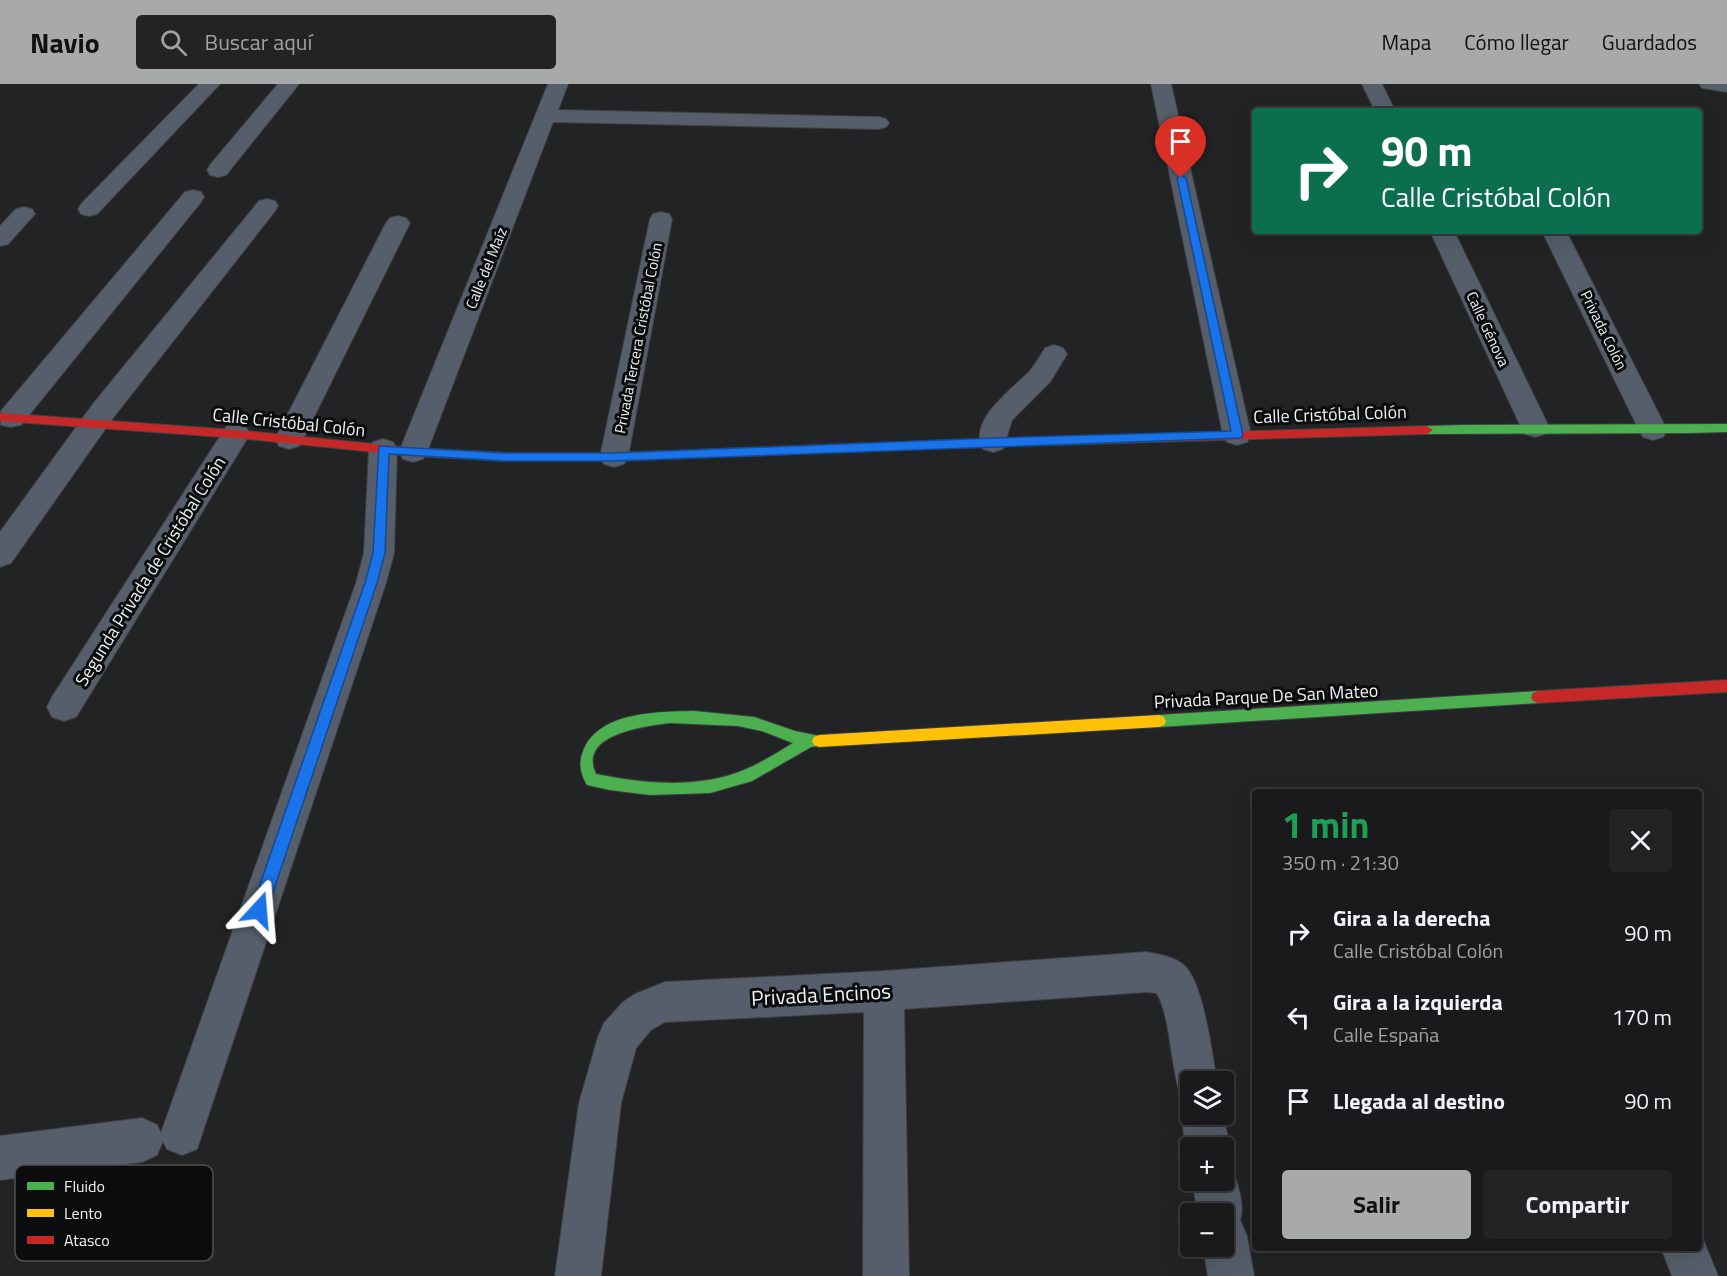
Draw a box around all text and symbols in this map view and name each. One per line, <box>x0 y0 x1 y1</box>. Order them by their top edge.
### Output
search box <box>136 15 556 69</box>
text: Navio <box>30 21 100 64</box>
text: Buscar aquí <box>205 25 312 59</box>
icon: search <box>157 26 190 59</box>
text: Mapa <box>1382 26 1431 58</box>
text: Cómo llegar <box>1464 26 1569 58</box>
text: Guardados <box>1602 26 1697 58</box>
pin <box>1155 116 1206 178</box>
text: 90 m <box>1381 118 1473 182</box>
icon: arrive <box>1164 125 1197 158</box>
icon: right <box>1282 132 1360 210</box>
text: Calle Cristóbal Colón <box>1381 176 1611 217</box>
street label: Calle del Maíz <box>459 224 513 312</box>
street label: Privada Tercera Cristóbal Colón <box>608 240 668 436</box>
street label: Privada Colón <box>1575 286 1633 374</box>
street label: Calle Génova <box>1461 288 1516 371</box>
street label: Calle Cristóbal Colón <box>1253 398 1407 430</box>
street label: Calle Cristóbal Colón <box>211 401 367 443</box>
street label: Segunda Privada de Cristóbal Colón <box>68 451 232 691</box>
street label: Privada Parque De San Mateo <box>1153 677 1379 715</box>
text: 1 min <box>1282 797 1369 852</box>
button: close <box>1609 809 1672 872</box>
text: 350 m · 21:30 <box>1282 847 1399 878</box>
position arrow <box>227 878 291 942</box>
text: Gira a la derecha <box>1333 901 1490 935</box>
text: 90 m <box>1624 916 1672 950</box>
icon: right <box>1282 917 1315 950</box>
text: Calle Cristóbal Colón <box>1333 935 1503 966</box>
street label: Privada Encinos <box>750 974 892 1014</box>
text: Gira a la izquierda <box>1333 985 1503 1019</box>
text: 170 m <box>1612 1000 1672 1034</box>
icon: left <box>1282 1001 1315 1034</box>
text: Calle España <box>1333 1019 1439 1050</box>
map controls <box>1180 1071 1234 1257</box>
button: layers <box>1180 1071 1234 1125</box>
text: Llegada al destino <box>1333 1084 1505 1118</box>
text: 90 m <box>1624 1084 1672 1118</box>
icon: arrive <box>1282 1085 1315 1118</box>
button: + <box>1180 1137 1234 1191</box>
legend <box>15 1165 213 1261</box>
button: Salir <box>1282 1170 1471 1239</box>
button: Compartir <box>1483 1170 1672 1239</box>
text: Fluido <box>64 1174 105 1198</box>
text: Lento <box>64 1201 102 1225</box>
button: − <box>1180 1203 1234 1257</box>
text: Atasco <box>64 1228 110 1252</box>

